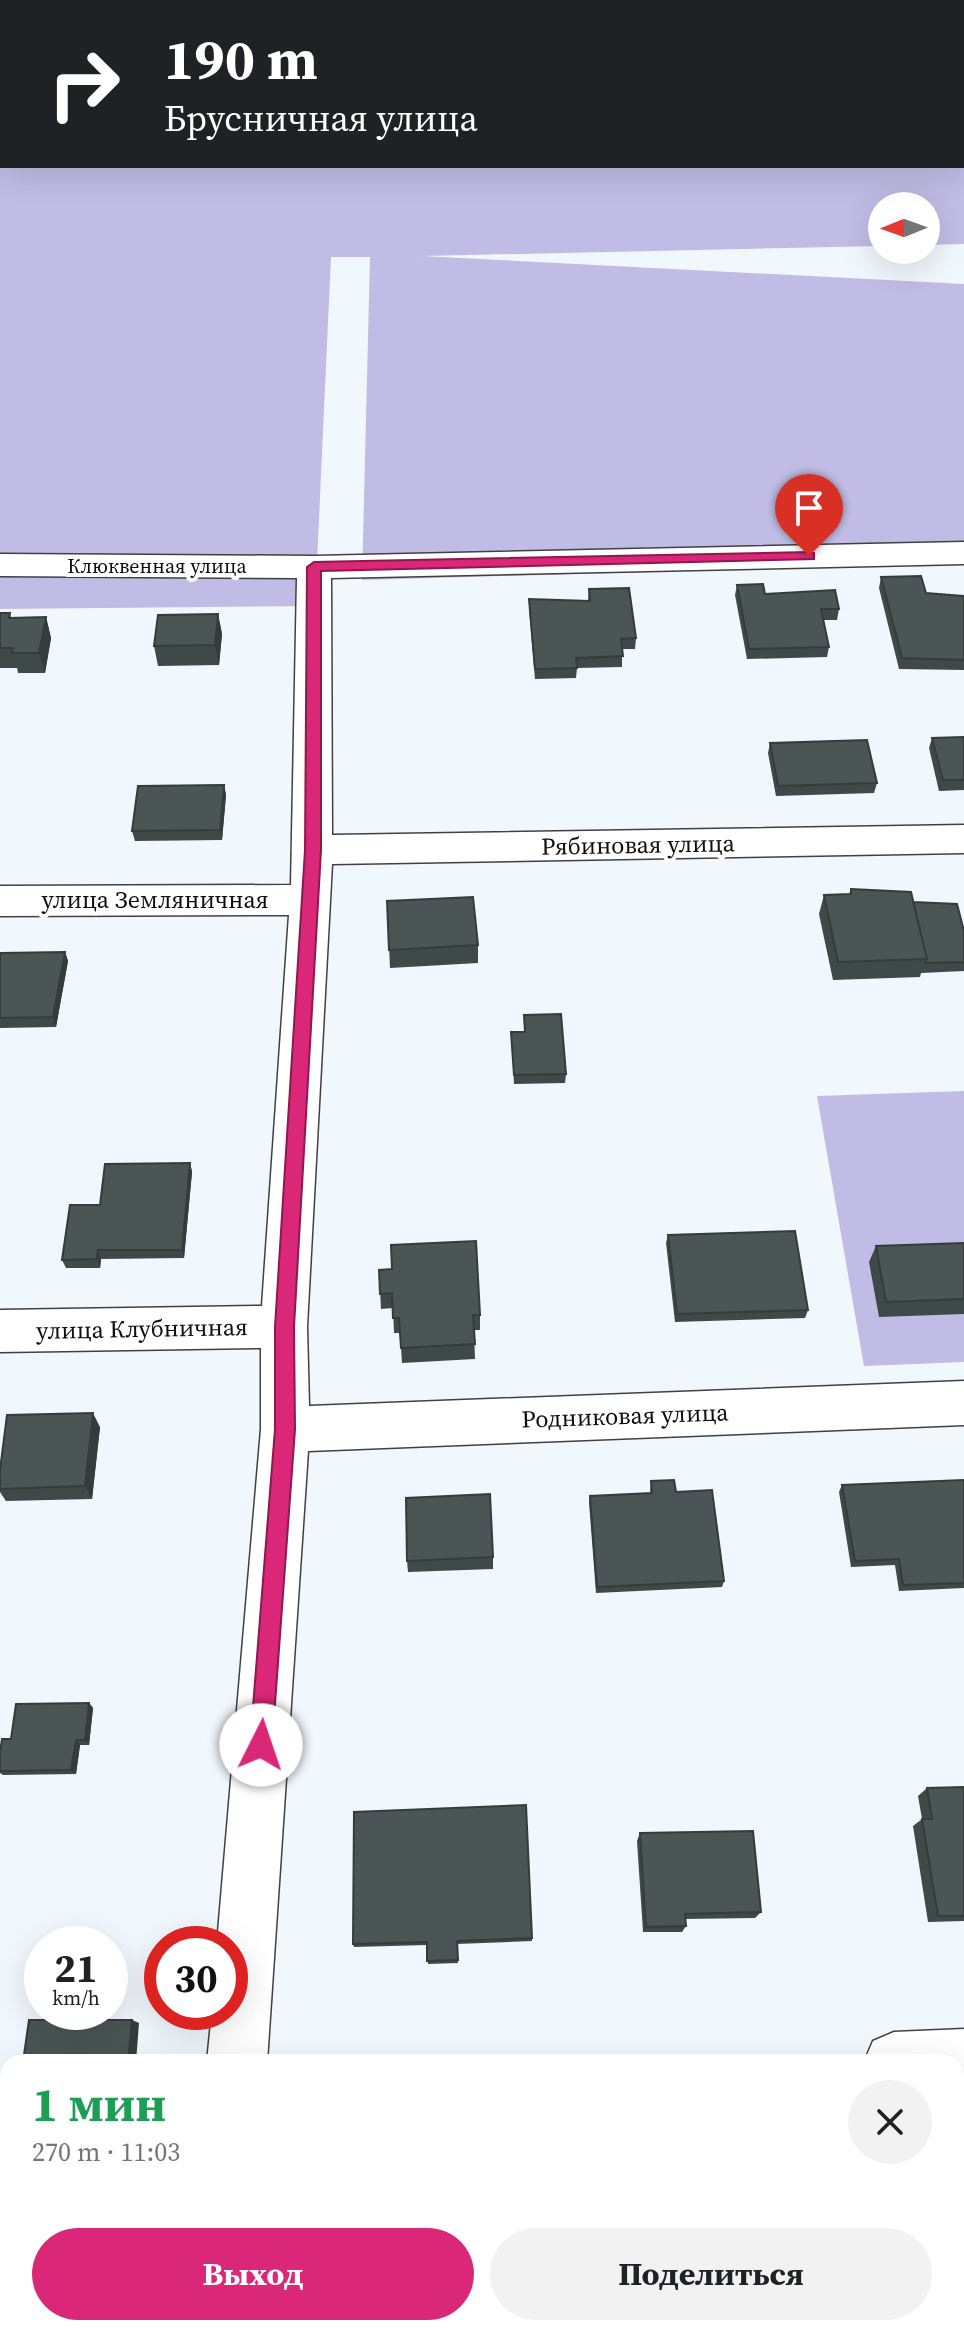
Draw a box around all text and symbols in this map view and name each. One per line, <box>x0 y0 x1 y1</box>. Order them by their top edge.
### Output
text: 190 m <box>164 21 318 98</box>
icon: right <box>32 32 136 136</box>
text: Брусничная улица <box>164 94 478 143</box>
north arrow <box>868 192 940 264</box>
map controls <box>868 192 940 264</box>
pin <box>775 474 843 556</box>
icon: arrive <box>787 486 831 530</box>
street label: Клюквенная улица <box>67 552 247 580</box>
street label: Рябиновая улица <box>541 826 736 863</box>
street label: улица Земляничная <box>42 883 268 916</box>
street label: улица Клубничная <box>36 1310 248 1347</box>
street label: Родниковая улица <box>521 1395 730 1436</box>
position arrow <box>219 1703 303 1787</box>
speed limit sign: 30 <box>144 1926 248 2030</box>
text: 21 <box>54 1941 98 1995</box>
text: km/h <box>52 1984 100 2012</box>
text: 1 мин <box>32 2071 166 2137</box>
button: close <box>848 2080 932 2164</box>
text: 270 m · 11:03 <box>32 2134 180 2170</box>
button: Выход <box>32 2228 474 2320</box>
button: Поделиться <box>490 2228 932 2320</box>

